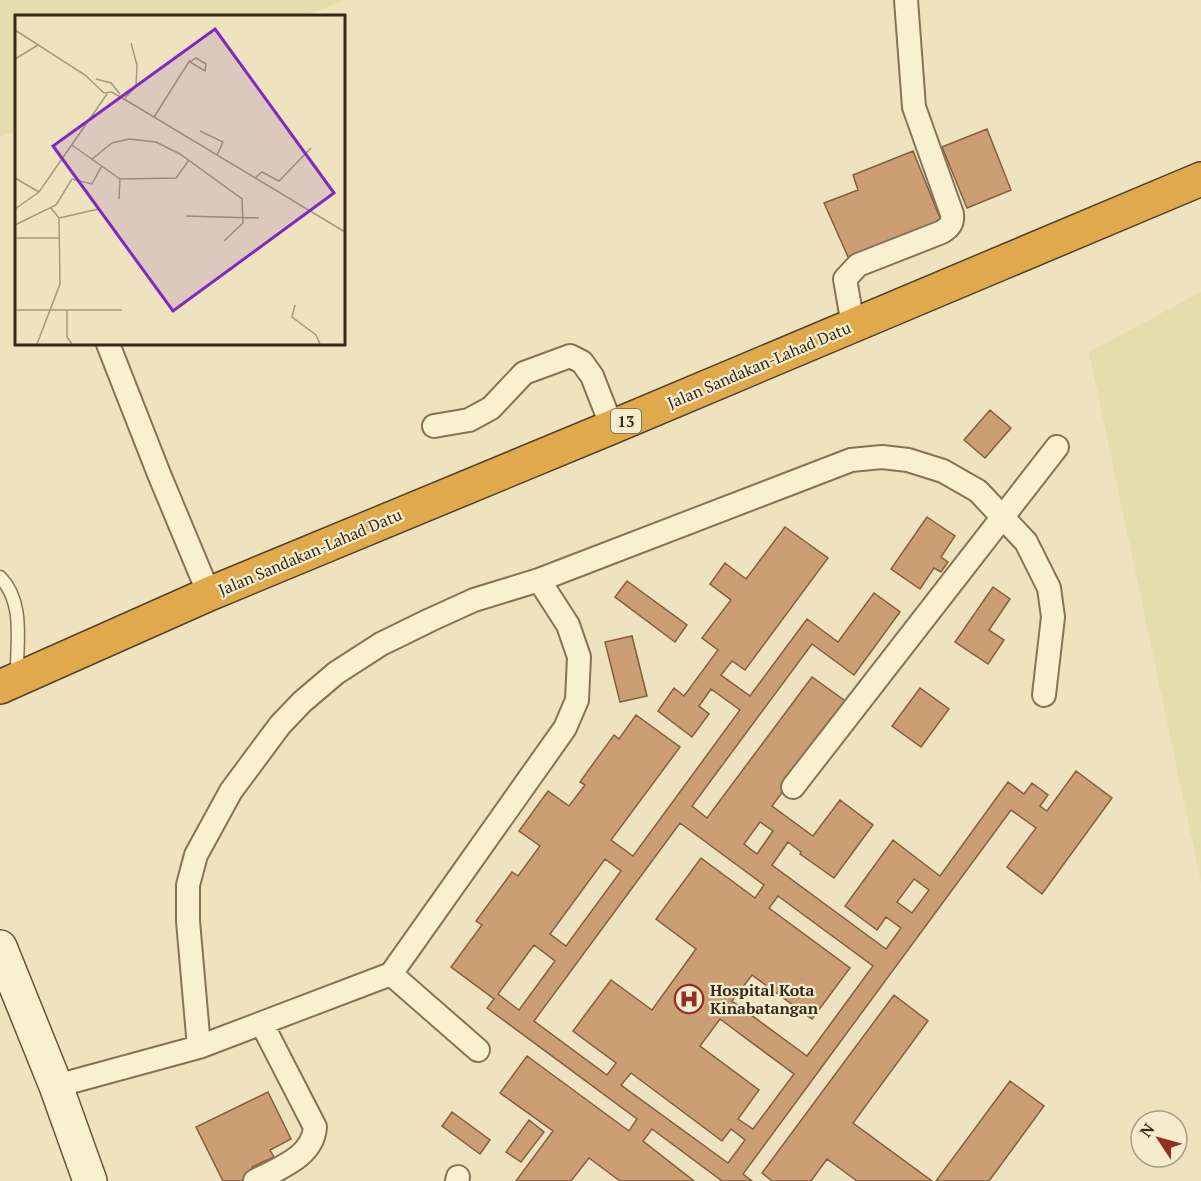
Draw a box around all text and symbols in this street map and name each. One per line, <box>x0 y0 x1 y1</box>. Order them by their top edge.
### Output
inset map <box>15 15 345 345</box>
street label: Jalan Sandakan-Lahad Datu <box>664 316 854 414</box>
road number: 13 <box>611 409 641 433</box>
street label: Jalan Sandakan-Lahad Datu <box>215 503 405 601</box>
place label: Hospital Kota Kinabatangan <box>710 979 819 1019</box>
hospital icon: Hospital Kota Kinabatangan <box>673 983 705 1015</box>
north arrow <box>1129 1109 1189 1169</box>
text: N <box>1134 1119 1159 1142</box>

